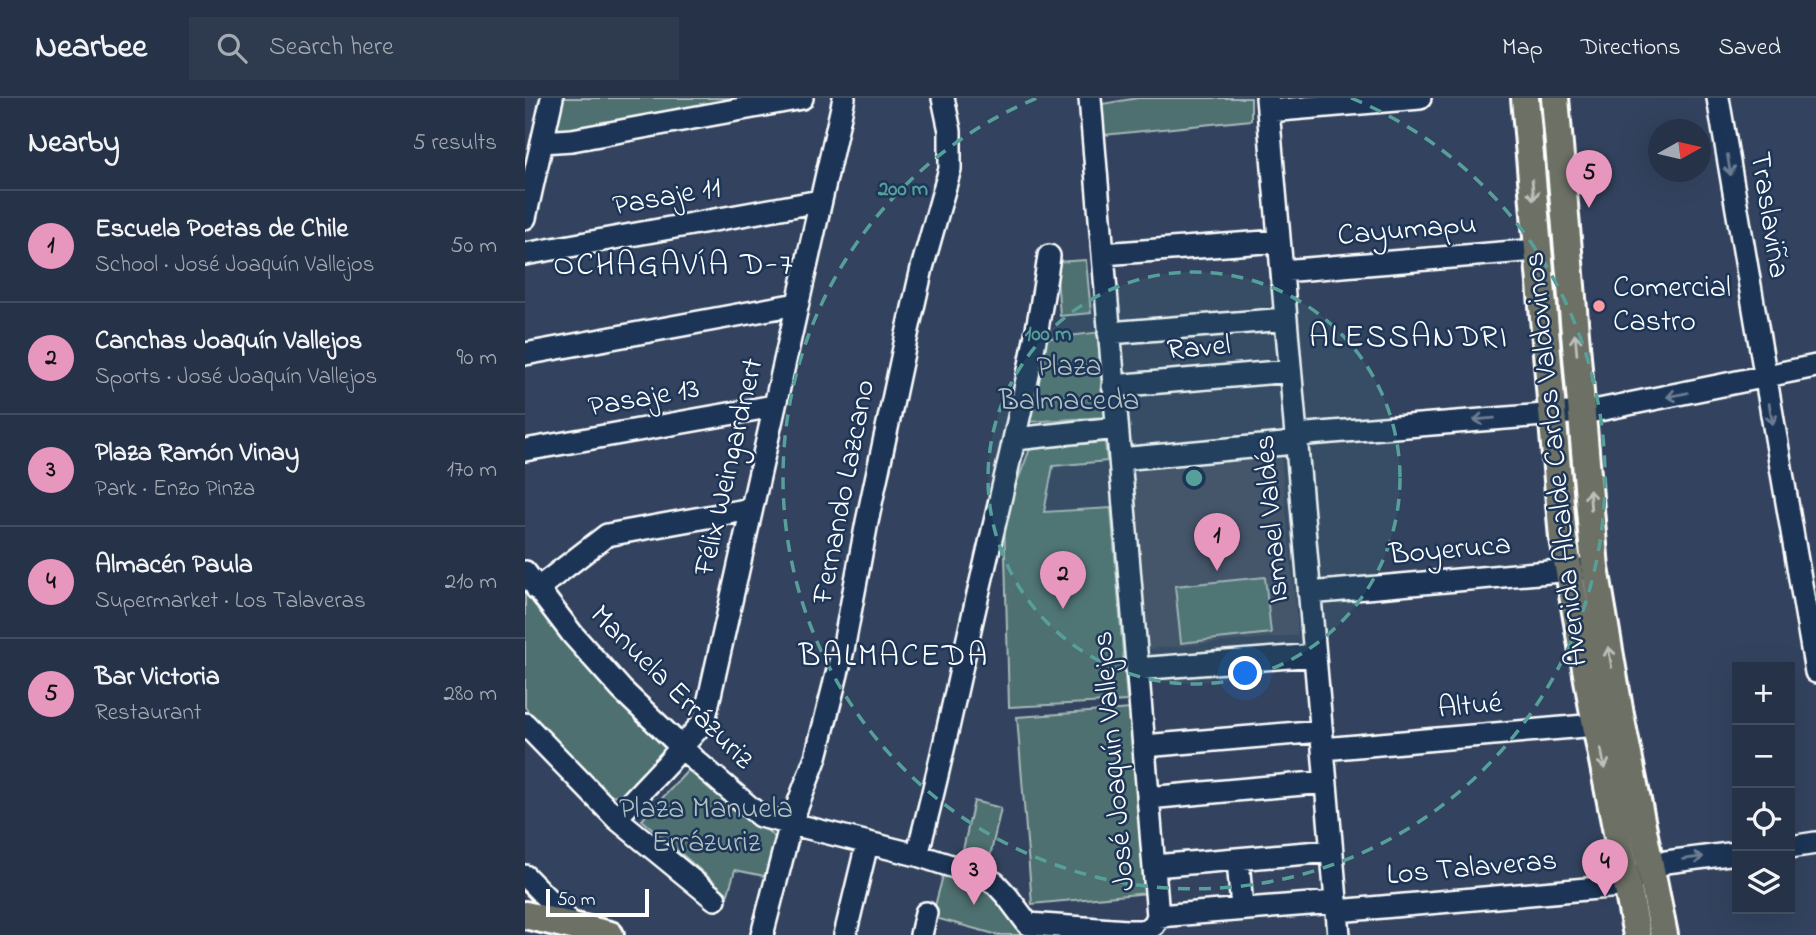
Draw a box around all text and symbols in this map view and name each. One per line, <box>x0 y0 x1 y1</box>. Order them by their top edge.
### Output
search box <box>189 17 679 80</box>
text: Nearbee <box>35 24 147 72</box>
icon: search <box>213 29 251 67</box>
text: Search here <box>269 29 394 67</box>
text: Map <box>1502 31 1543 66</box>
text: Directions <box>1581 31 1680 66</box>
text: Saved <box>1718 31 1781 66</box>
north arrow <box>1648 119 1711 182</box>
text: Nearby <box>28 122 120 166</box>
text: 5 results <box>413 127 497 160</box>
street label: Traslaviña <box>1736 149 1800 281</box>
pin: 5 <box>1566 150 1612 208</box>
one-way arrow <box>1723 153 1736 176</box>
street label: Pasaje 11 <box>609 167 725 229</box>
text: 200 m <box>877 175 928 205</box>
one-way arrow <box>1527 179 1540 201</box>
street label: Cayumapu <box>1336 203 1478 259</box>
text: Escuela Poetas de Chile <box>95 211 348 249</box>
text: 1 <box>47 230 55 263</box>
text: 50 m <box>450 230 497 263</box>
district label: OCHAGAVÍA D-7 <box>553 243 795 290</box>
text: School · José Joaquín Vallejos <box>95 249 374 282</box>
street label: Avenida Alcalde Carlos Valdovinos <box>1513 249 1601 669</box>
place label: Comercial Castro <box>1613 267 1731 345</box>
marker: Comercial Castro <box>1591 298 1607 314</box>
district label: ALESSANDRI <box>1309 315 1509 362</box>
text: 100 m <box>1025 320 1071 350</box>
text: Canchas Joaquín Vallejos <box>95 323 362 361</box>
street label: Ravel <box>1165 324 1233 374</box>
one-way arrow <box>1569 333 1582 356</box>
text: 2 <box>45 342 57 375</box>
text: 90 m <box>457 342 497 375</box>
park label: Plaza Balmaceda <box>998 346 1139 424</box>
street label: Félix Weingardnert <box>683 354 776 581</box>
text: Sports · José Joaquín Vallejos <box>95 361 377 394</box>
street label: Pasaje 13 <box>585 368 703 430</box>
street label: Fernando Lazcano <box>801 376 888 609</box>
one-way arrow <box>1666 388 1689 402</box>
one-way arrow <box>1765 402 1778 425</box>
one-way arrow <box>1473 413 1495 426</box>
street label: Ismael Valdés <box>1244 433 1302 605</box>
text: Plaza Ramón Vinay <box>95 435 299 473</box>
text: 3 <box>46 454 56 487</box>
text: 170 m <box>447 454 497 487</box>
centre of rings <box>1182 466 1206 490</box>
text: Park · Enzo Pinza <box>95 473 255 506</box>
one-way arrow <box>1583 489 1596 512</box>
pin: 1 <box>1194 513 1240 571</box>
street label: Boyeruca <box>1386 524 1513 578</box>
text: Almacén Paula <box>95 547 253 585</box>
pin: 2 <box>1040 551 1086 609</box>
text: 4 <box>46 566 56 599</box>
text: 210 m <box>445 566 497 599</box>
text: Supermarket · Los Talaveras <box>95 585 366 618</box>
street label: Manuela Errázuriz <box>579 596 764 781</box>
street label: José Joaquín Vallejos <box>1082 629 1148 893</box>
district label: BALMACEDA <box>798 634 989 681</box>
one-way arrow <box>1603 647 1616 669</box>
your location <box>1228 656 1262 690</box>
text: Bar Victoria <box>95 659 220 697</box>
map controls <box>1732 662 1795 914</box>
button: + <box>1732 662 1795 725</box>
text: 5 <box>44 678 58 711</box>
text: 280 m <box>443 678 497 711</box>
street label: Altué <box>1436 682 1504 732</box>
text: Restaurant <box>95 697 202 730</box>
button: − <box>1732 725 1795 788</box>
one-way arrow <box>1596 747 1610 770</box>
park label: Plaza Manuela Errázuriz <box>619 788 793 866</box>
button: locate <box>1732 788 1795 851</box>
pin: 4 <box>1582 839 1628 897</box>
street label: Los Talaveras <box>1385 840 1559 898</box>
pin: 3 <box>951 847 997 905</box>
button: layers <box>1732 851 1795 914</box>
one-way arrow <box>1681 852 1704 865</box>
scale bar <box>546 886 649 918</box>
text: 50 m <box>557 887 596 914</box>

